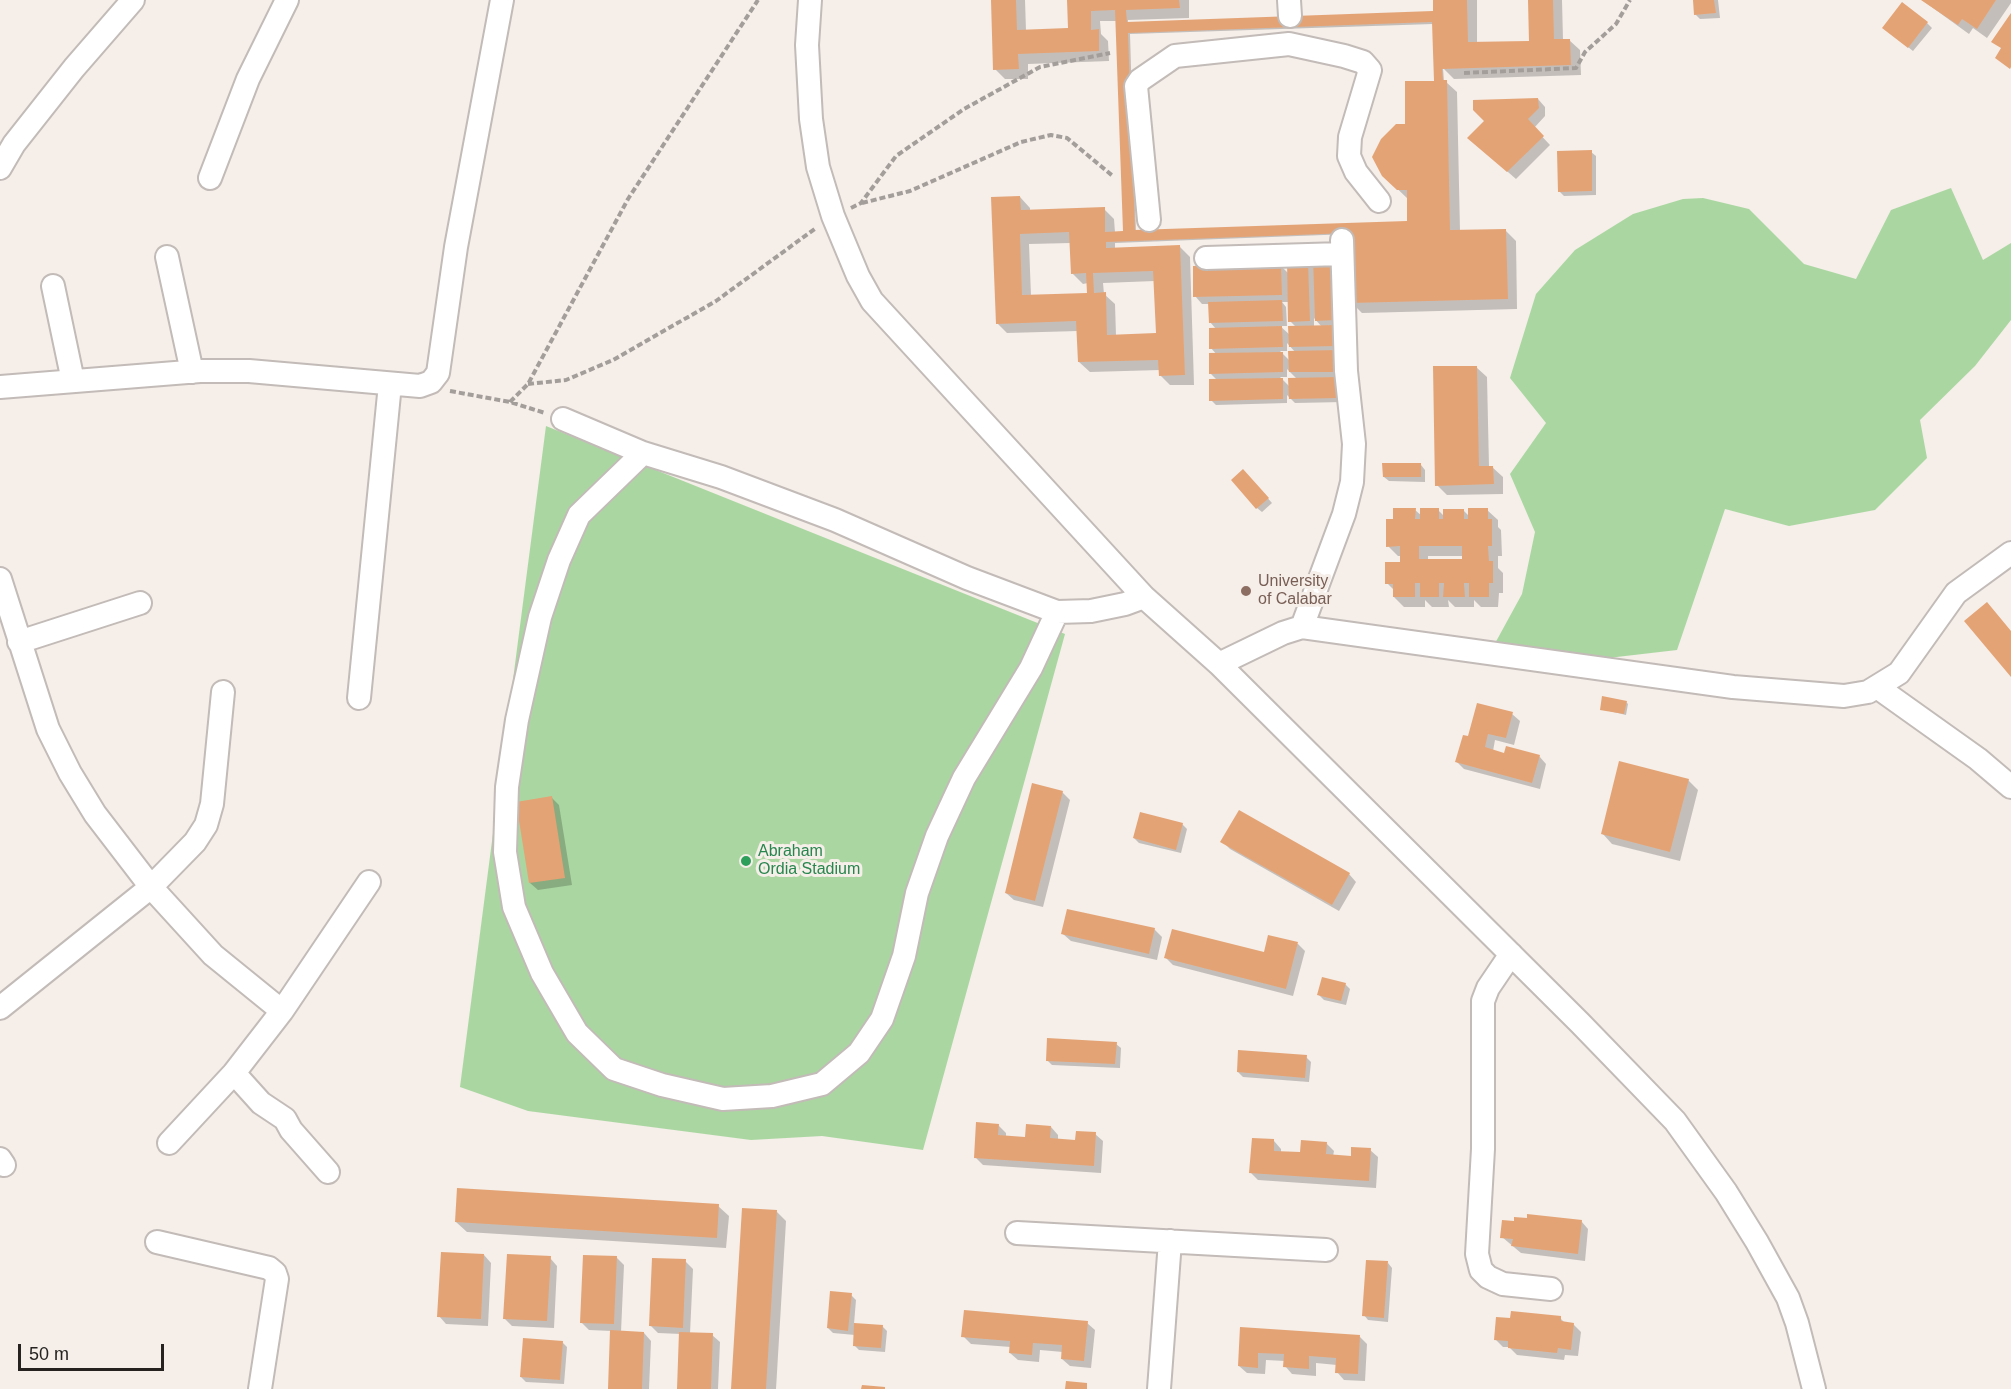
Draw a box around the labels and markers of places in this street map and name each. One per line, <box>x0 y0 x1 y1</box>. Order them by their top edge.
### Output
place label: University of Calabar <box>1258 572 1332 610</box>
marker: University of Calabar <box>1239 584 1253 598</box>
place label: Abraham Ordia Stadium <box>758 842 860 880</box>
marker: Abraham Ordia Stadium <box>739 854 753 868</box>

